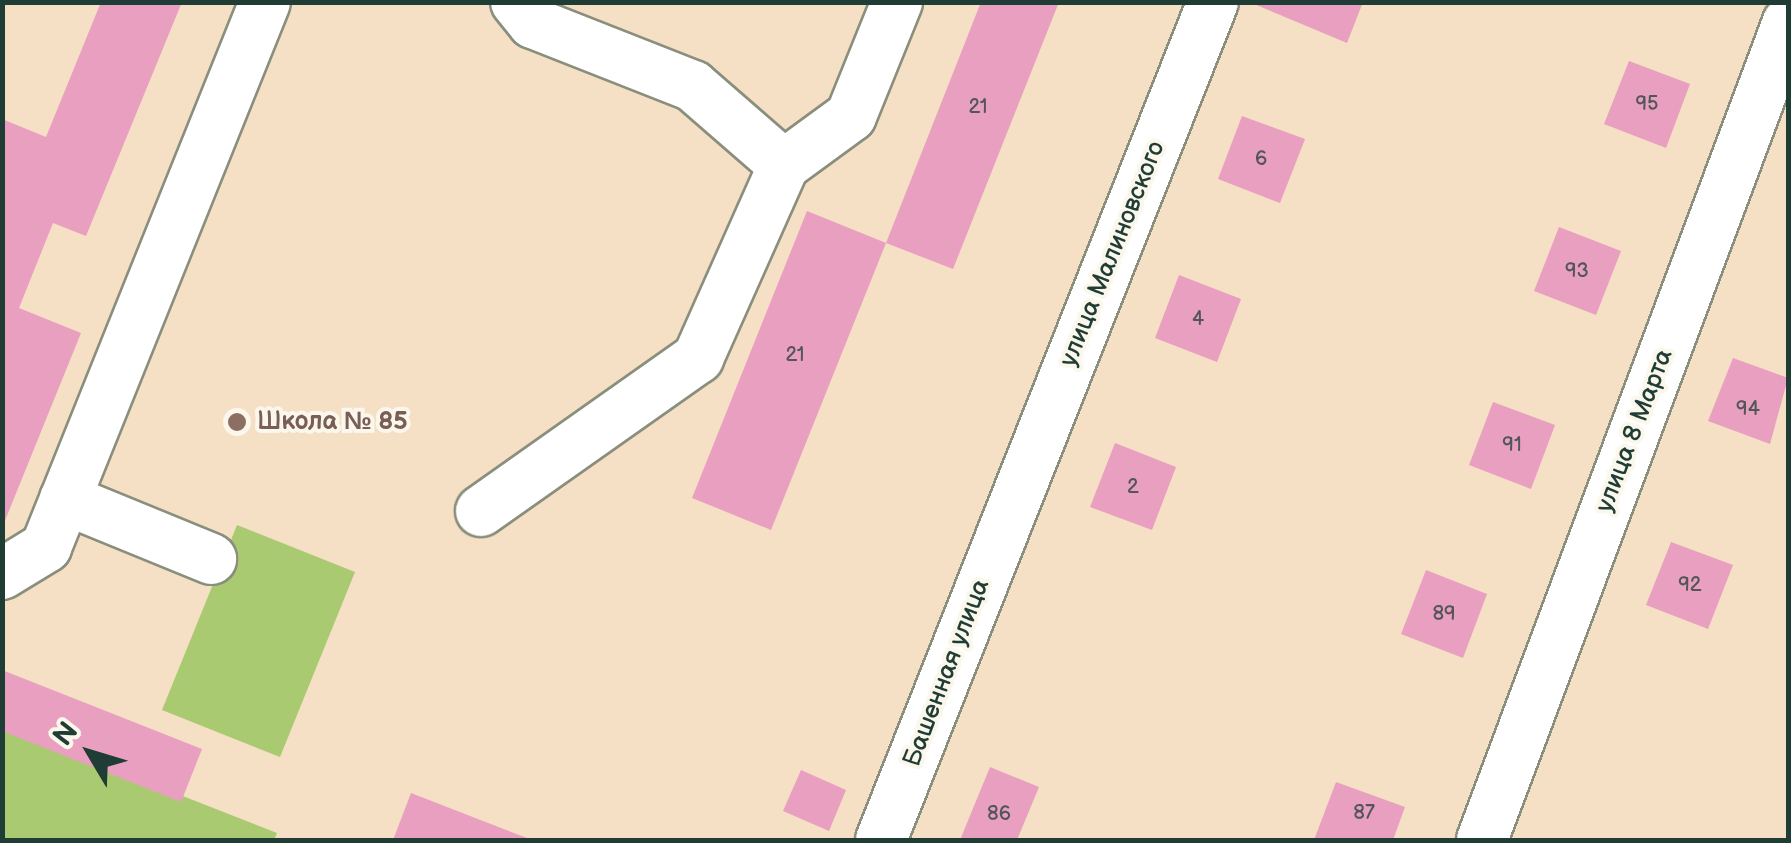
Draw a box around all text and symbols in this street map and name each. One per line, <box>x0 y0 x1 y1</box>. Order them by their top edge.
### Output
house number: 95 <box>1635 92 1659 116</box>
house number: 21 <box>968 95 988 119</box>
street label: улица Малиновского <box>1054 137 1172 371</box>
house number: 6 <box>1255 147 1267 171</box>
house number: 93 <box>1565 259 1589 283</box>
house number: 4 <box>1192 307 1204 331</box>
house number: 21 <box>785 343 805 367</box>
street label: улица 8 Марта <box>1590 345 1680 517</box>
house number: 94 <box>1736 397 1760 421</box>
place label: Школа № 85 <box>257 407 408 437</box>
marker: Школа № 85 <box>226 411 248 433</box>
house number: 91 <box>1502 433 1522 457</box>
house number: 2 <box>1127 475 1139 499</box>
house number: 92 <box>1678 573 1702 597</box>
street label: Башенная улица <box>897 575 997 771</box>
house number: 89 <box>1432 602 1456 626</box>
north arrow <box>40 703 140 803</box>
text: N <box>46 716 85 753</box>
house number: 87 <box>1353 801 1375 825</box>
house number: 86 <box>987 802 1011 826</box>

